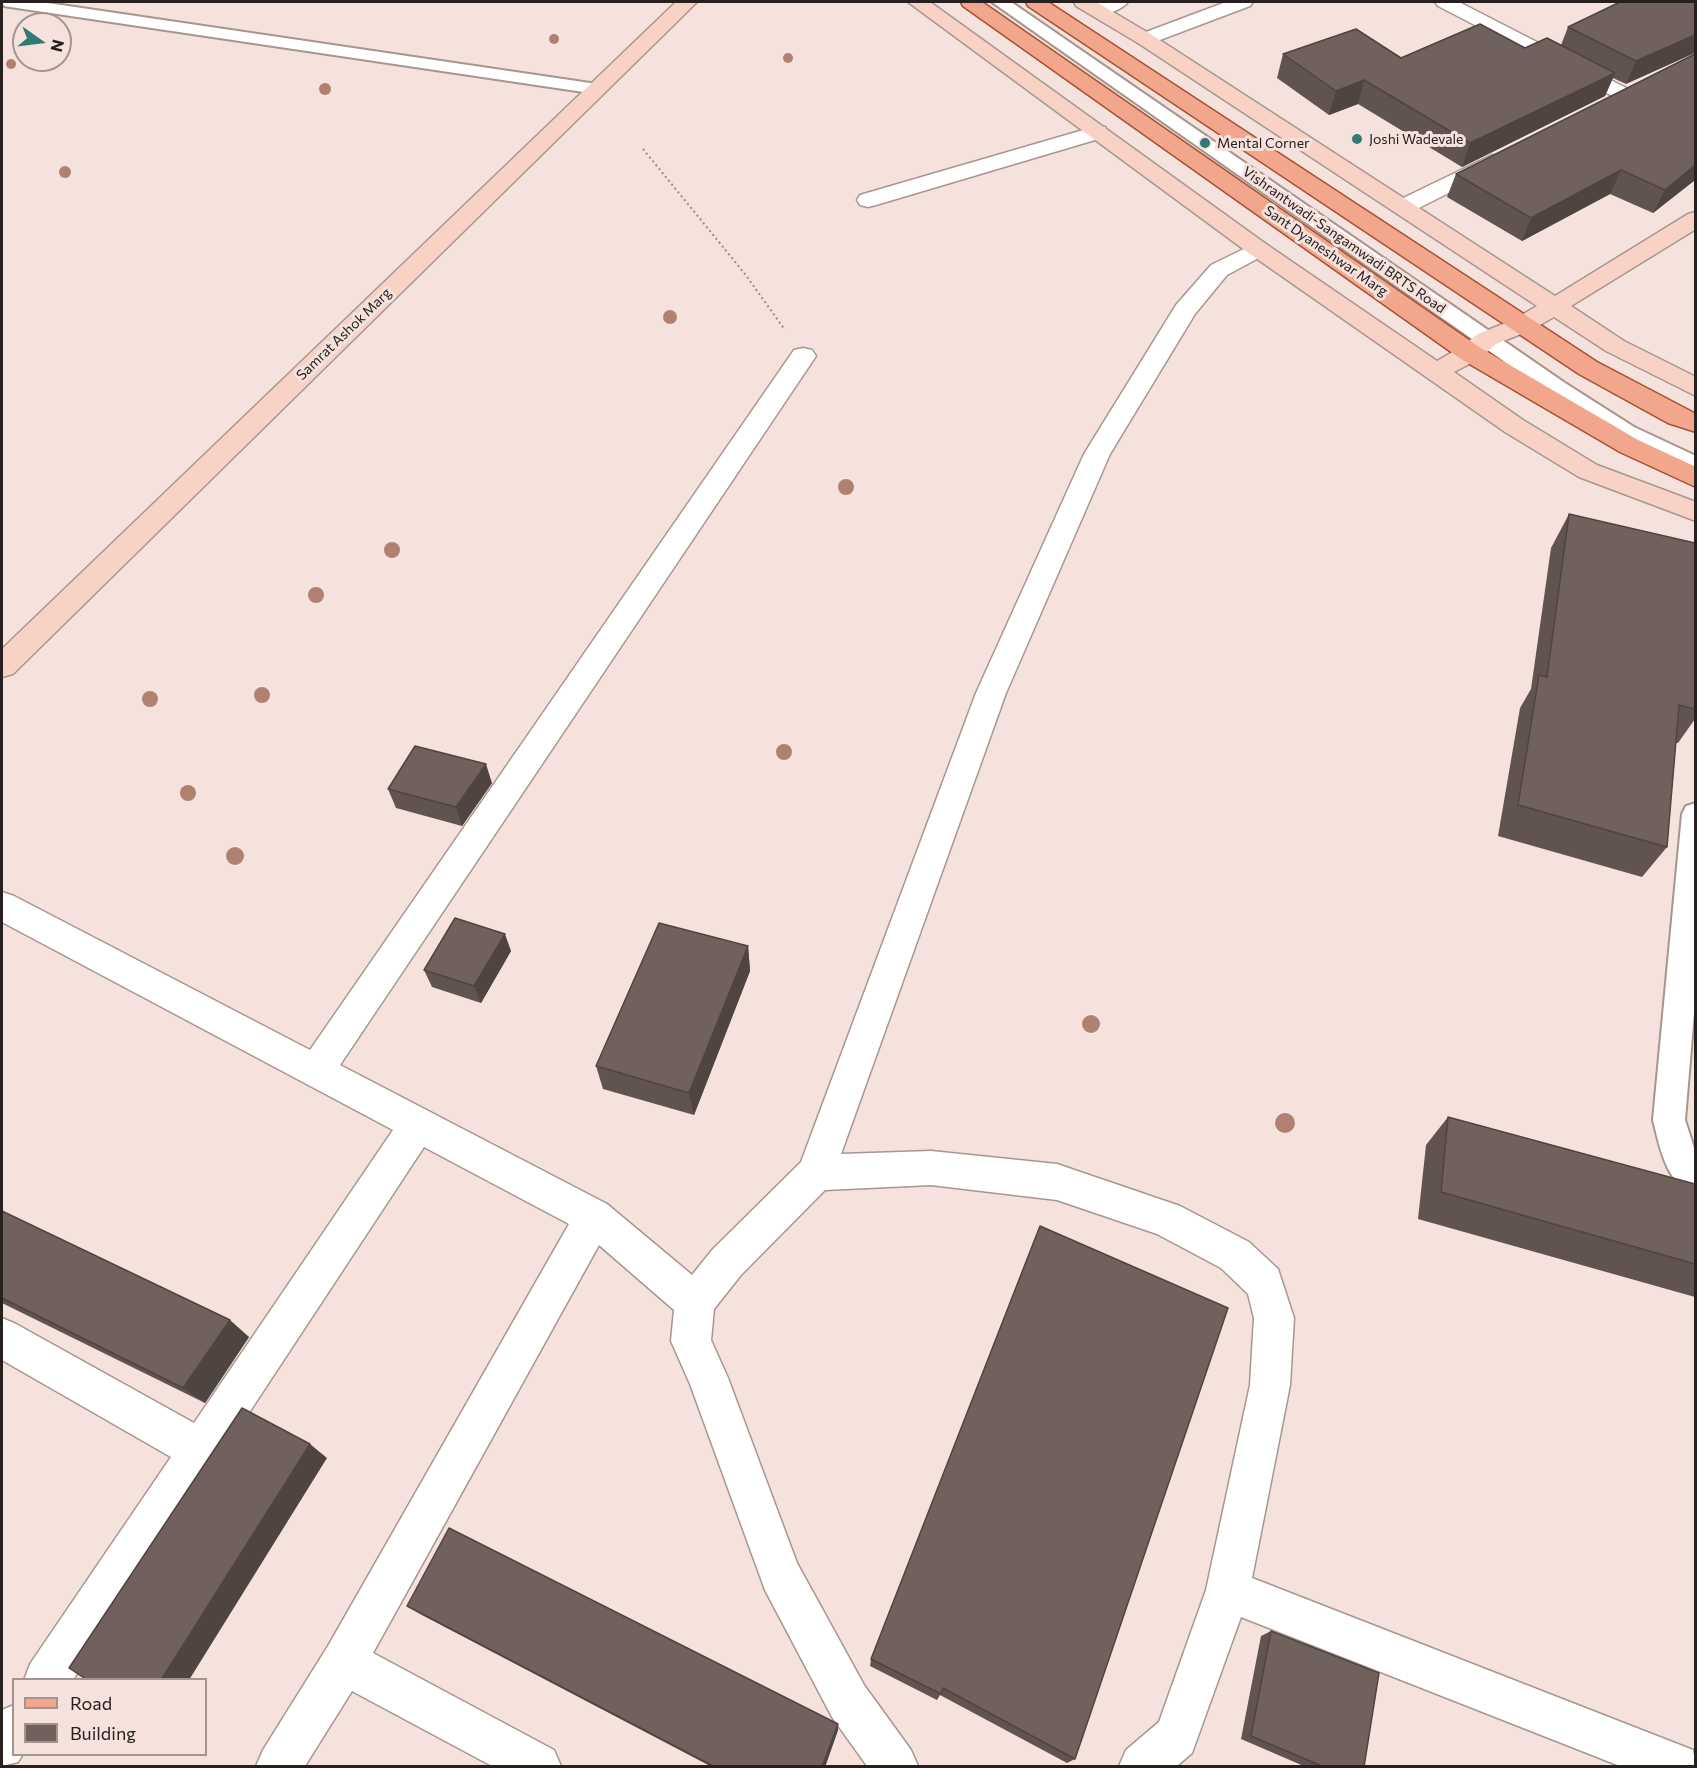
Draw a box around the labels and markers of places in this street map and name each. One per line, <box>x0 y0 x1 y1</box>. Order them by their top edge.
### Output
place label: Joshi Wadevale <box>1369 131 1463 147</box>
marker: Joshi Wadevale <box>1350 132 1364 146</box>
place label: Mental Corner <box>1217 135 1310 151</box>
marker: Mental Corner <box>1198 136 1212 150</box>

